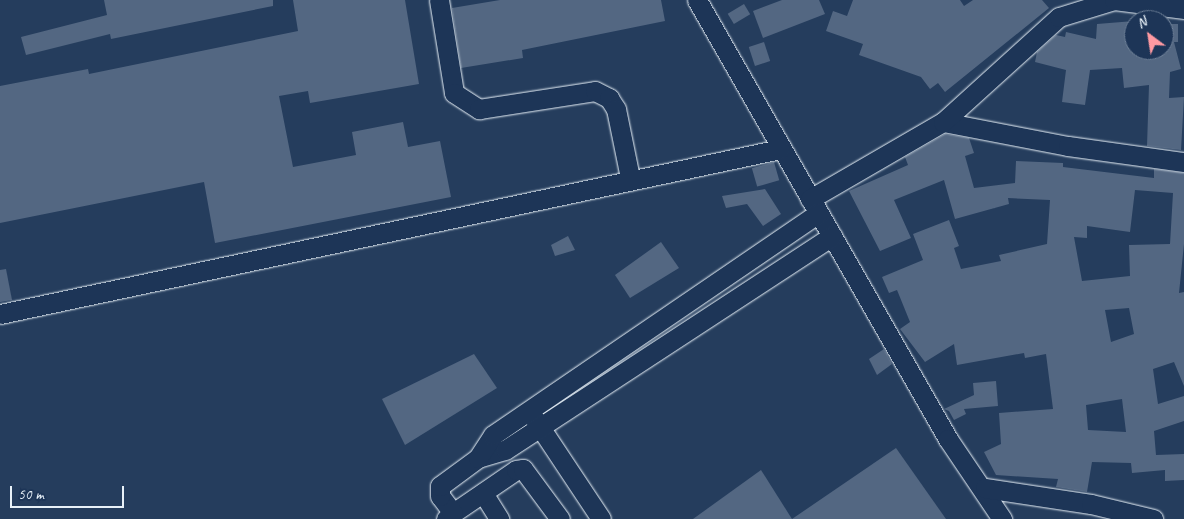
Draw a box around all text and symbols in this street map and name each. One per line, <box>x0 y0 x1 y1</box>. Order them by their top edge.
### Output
north arrow <box>1124 10 1174 60</box>
text: N <box>1133 13 1150 32</box>
scale bar <box>12 476 126 508</box>
text: 50 m <box>18 485 44 504</box>

